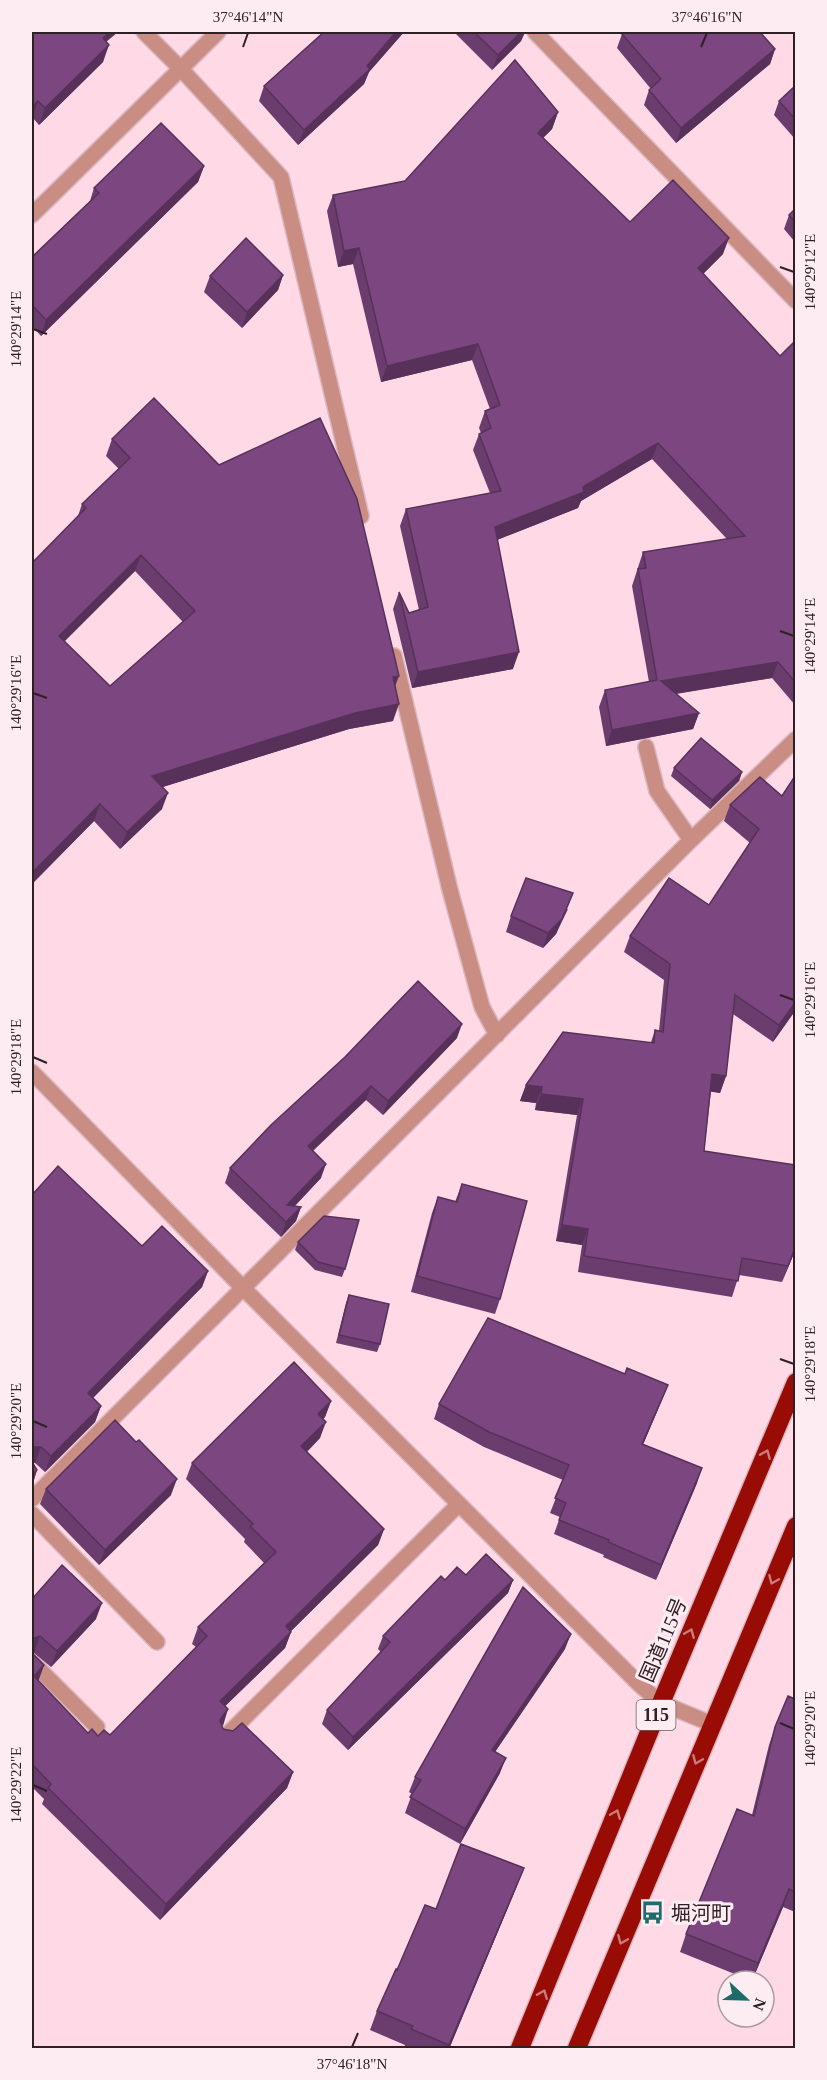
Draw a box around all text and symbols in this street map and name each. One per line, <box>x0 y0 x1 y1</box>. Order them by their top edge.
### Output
text: 37°46'14"N <box>213 9 283 25</box>
text: 37°46'16"N <box>672 9 742 25</box>
text: 140°29'12"E <box>802 234 818 310</box>
text: 140°29'14"E <box>8 291 24 367</box>
text: 140°29'14"E <box>802 598 818 674</box>
text: 140°29'16"E <box>8 655 24 731</box>
text: 140°29'16"E <box>802 962 818 1038</box>
text: 140°29'18"E <box>8 1019 24 1095</box>
text: 140°29'18"E <box>802 1326 818 1402</box>
text: 140°29'20"E <box>8 1383 24 1459</box>
one-way arrow <box>759 1449 771 1460</box>
one-way arrow <box>768 1573 780 1584</box>
street label: 国道115号 <box>635 1595 691 1685</box>
one-way arrow <box>683 1629 695 1640</box>
text: 140°29'20"E <box>802 1691 818 1767</box>
road number: 115 <box>636 1700 676 1730</box>
text: 140°29'22"E <box>8 1747 24 1823</box>
one-way arrow <box>692 1753 704 1764</box>
one-way arrow <box>609 1809 621 1820</box>
bus stop icon: 堀河町 <box>640 1900 666 1926</box>
place label: 堀河町 <box>671 1902 731 1924</box>
one-way arrow <box>617 1933 629 1944</box>
north arrow <box>716 1969 776 2029</box>
one-way arrow <box>535 1990 548 2000</box>
text: N <box>749 1996 769 2013</box>
text: 37°46'18"N <box>317 2056 387 2072</box>

